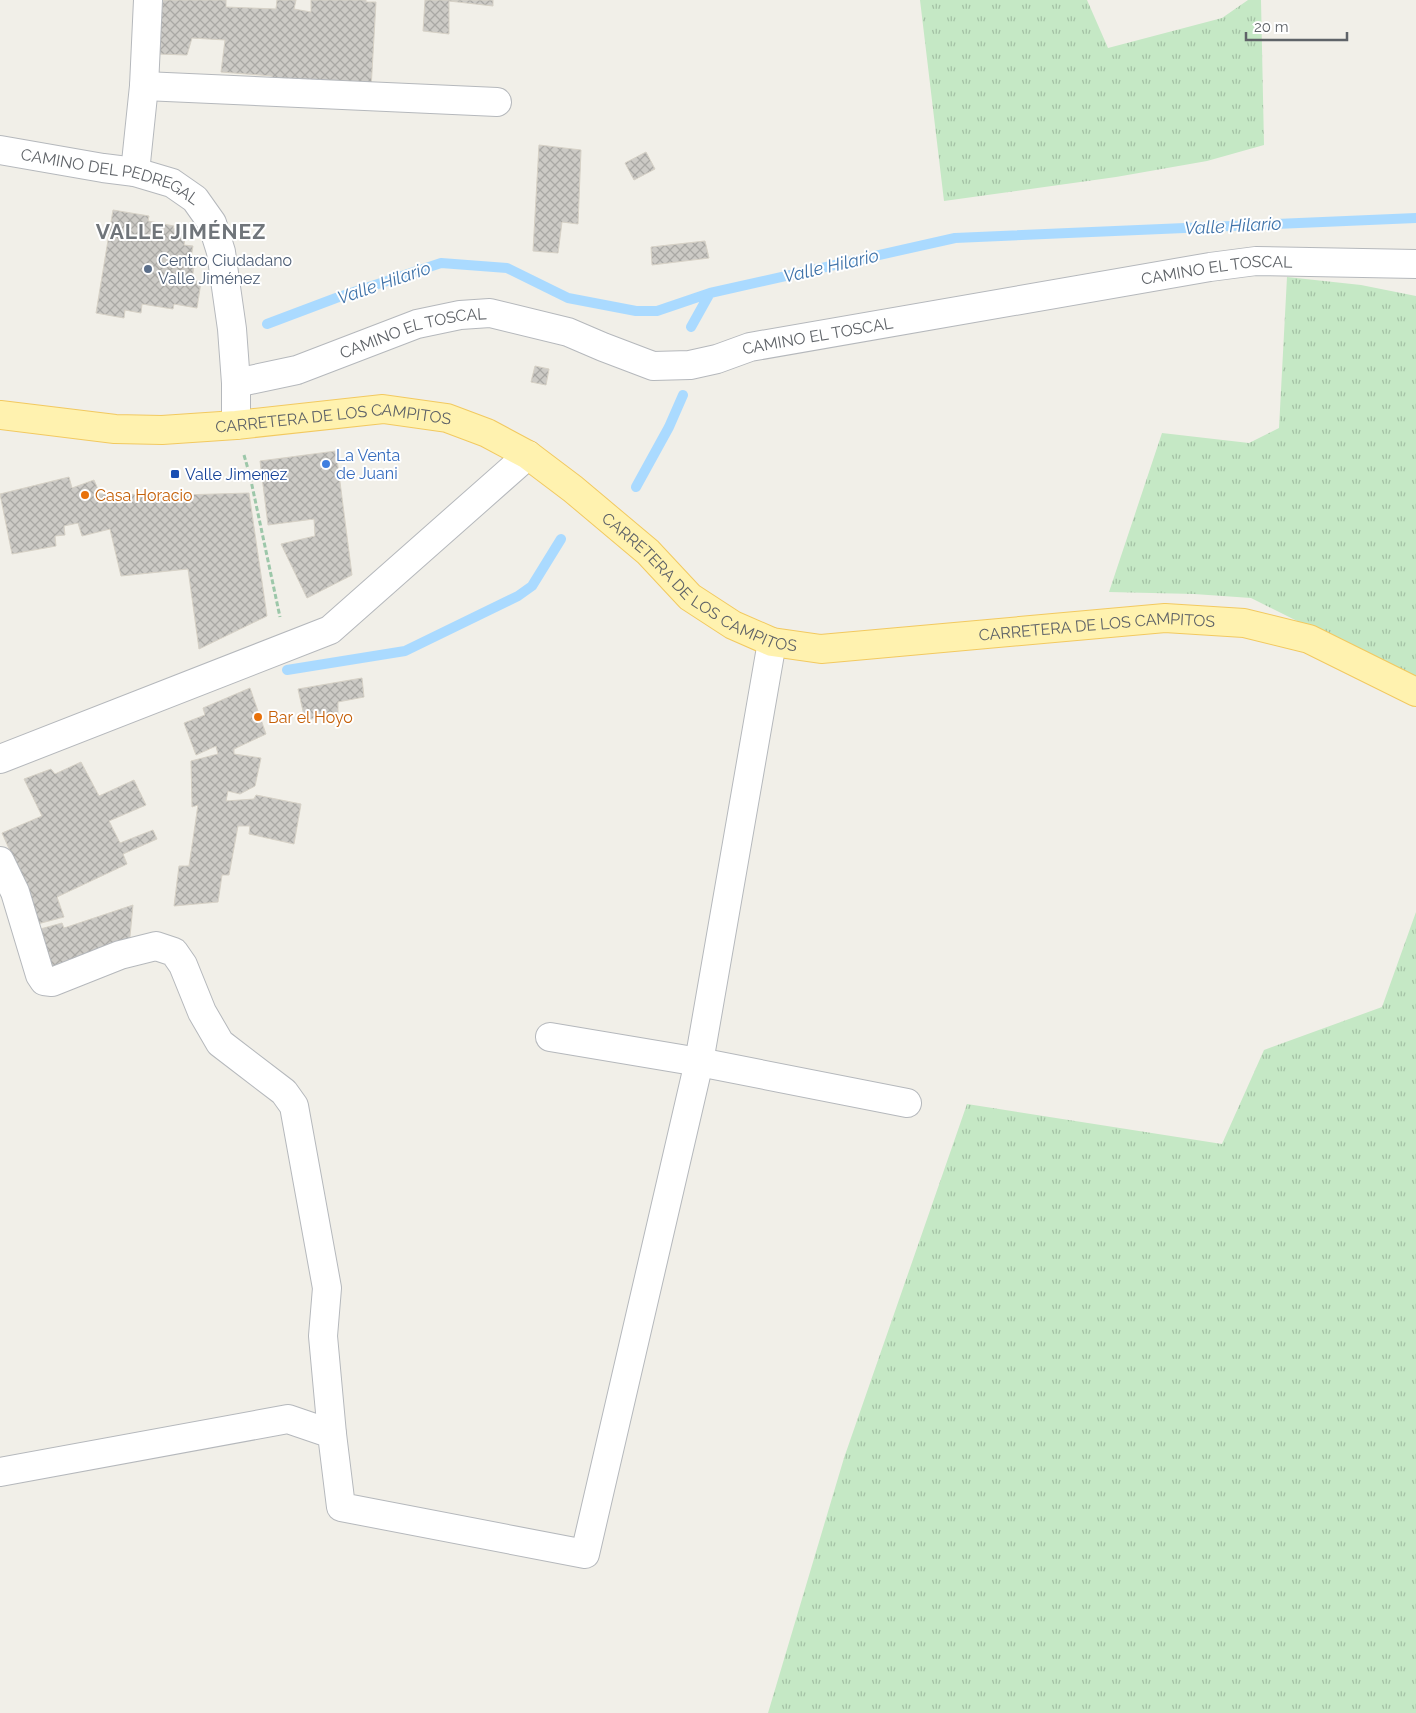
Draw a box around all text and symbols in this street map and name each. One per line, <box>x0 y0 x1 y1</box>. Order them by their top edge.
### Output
scale bar <box>1246 10 1347 42</box>
text: 20 m <box>1254 18 1289 36</box>
street label: CAMINO DEL PEDREGAL <box>19 145 203 209</box>
water label: Valle Hilario <box>1184 212 1282 239</box>
district label: VALLE JIMÉNEZ <box>96 219 266 244</box>
water label: Valle Hilario <box>781 244 881 287</box>
place label: Centro Ciudadano Valle Jiménez <box>158 251 292 288</box>
street label: CAMINO EL TOSCAL <box>1140 252 1293 289</box>
water label: Valle Hilario <box>334 257 433 308</box>
marker: Centro Ciudadano Valle Jiménez <box>142 263 154 275</box>
street label: CAMINO EL TOSCAL <box>337 304 488 363</box>
street label: CAMINO EL TOSCAL <box>740 313 895 359</box>
street label: CARRETERA DE LOS CAMPITOS <box>215 400 453 436</box>
place label: La Venta de Juani <box>336 446 400 483</box>
marker: La Venta de Juani <box>320 458 332 470</box>
place label: Valle Jimenez <box>185 465 287 484</box>
marker: Valle Jimenez <box>169 468 181 480</box>
place label: Casa Horacio <box>95 486 193 505</box>
marker: Casa Horacio <box>79 489 91 501</box>
street label: CARRETERA DE LOS CAMPITOS <box>598 509 798 655</box>
street label: CARRETERA DE LOS CAMPITOS <box>978 609 1216 645</box>
place label: Bar el Hoyo <box>268 708 353 727</box>
marker: Bar el Hoyo <box>252 711 264 723</box>

